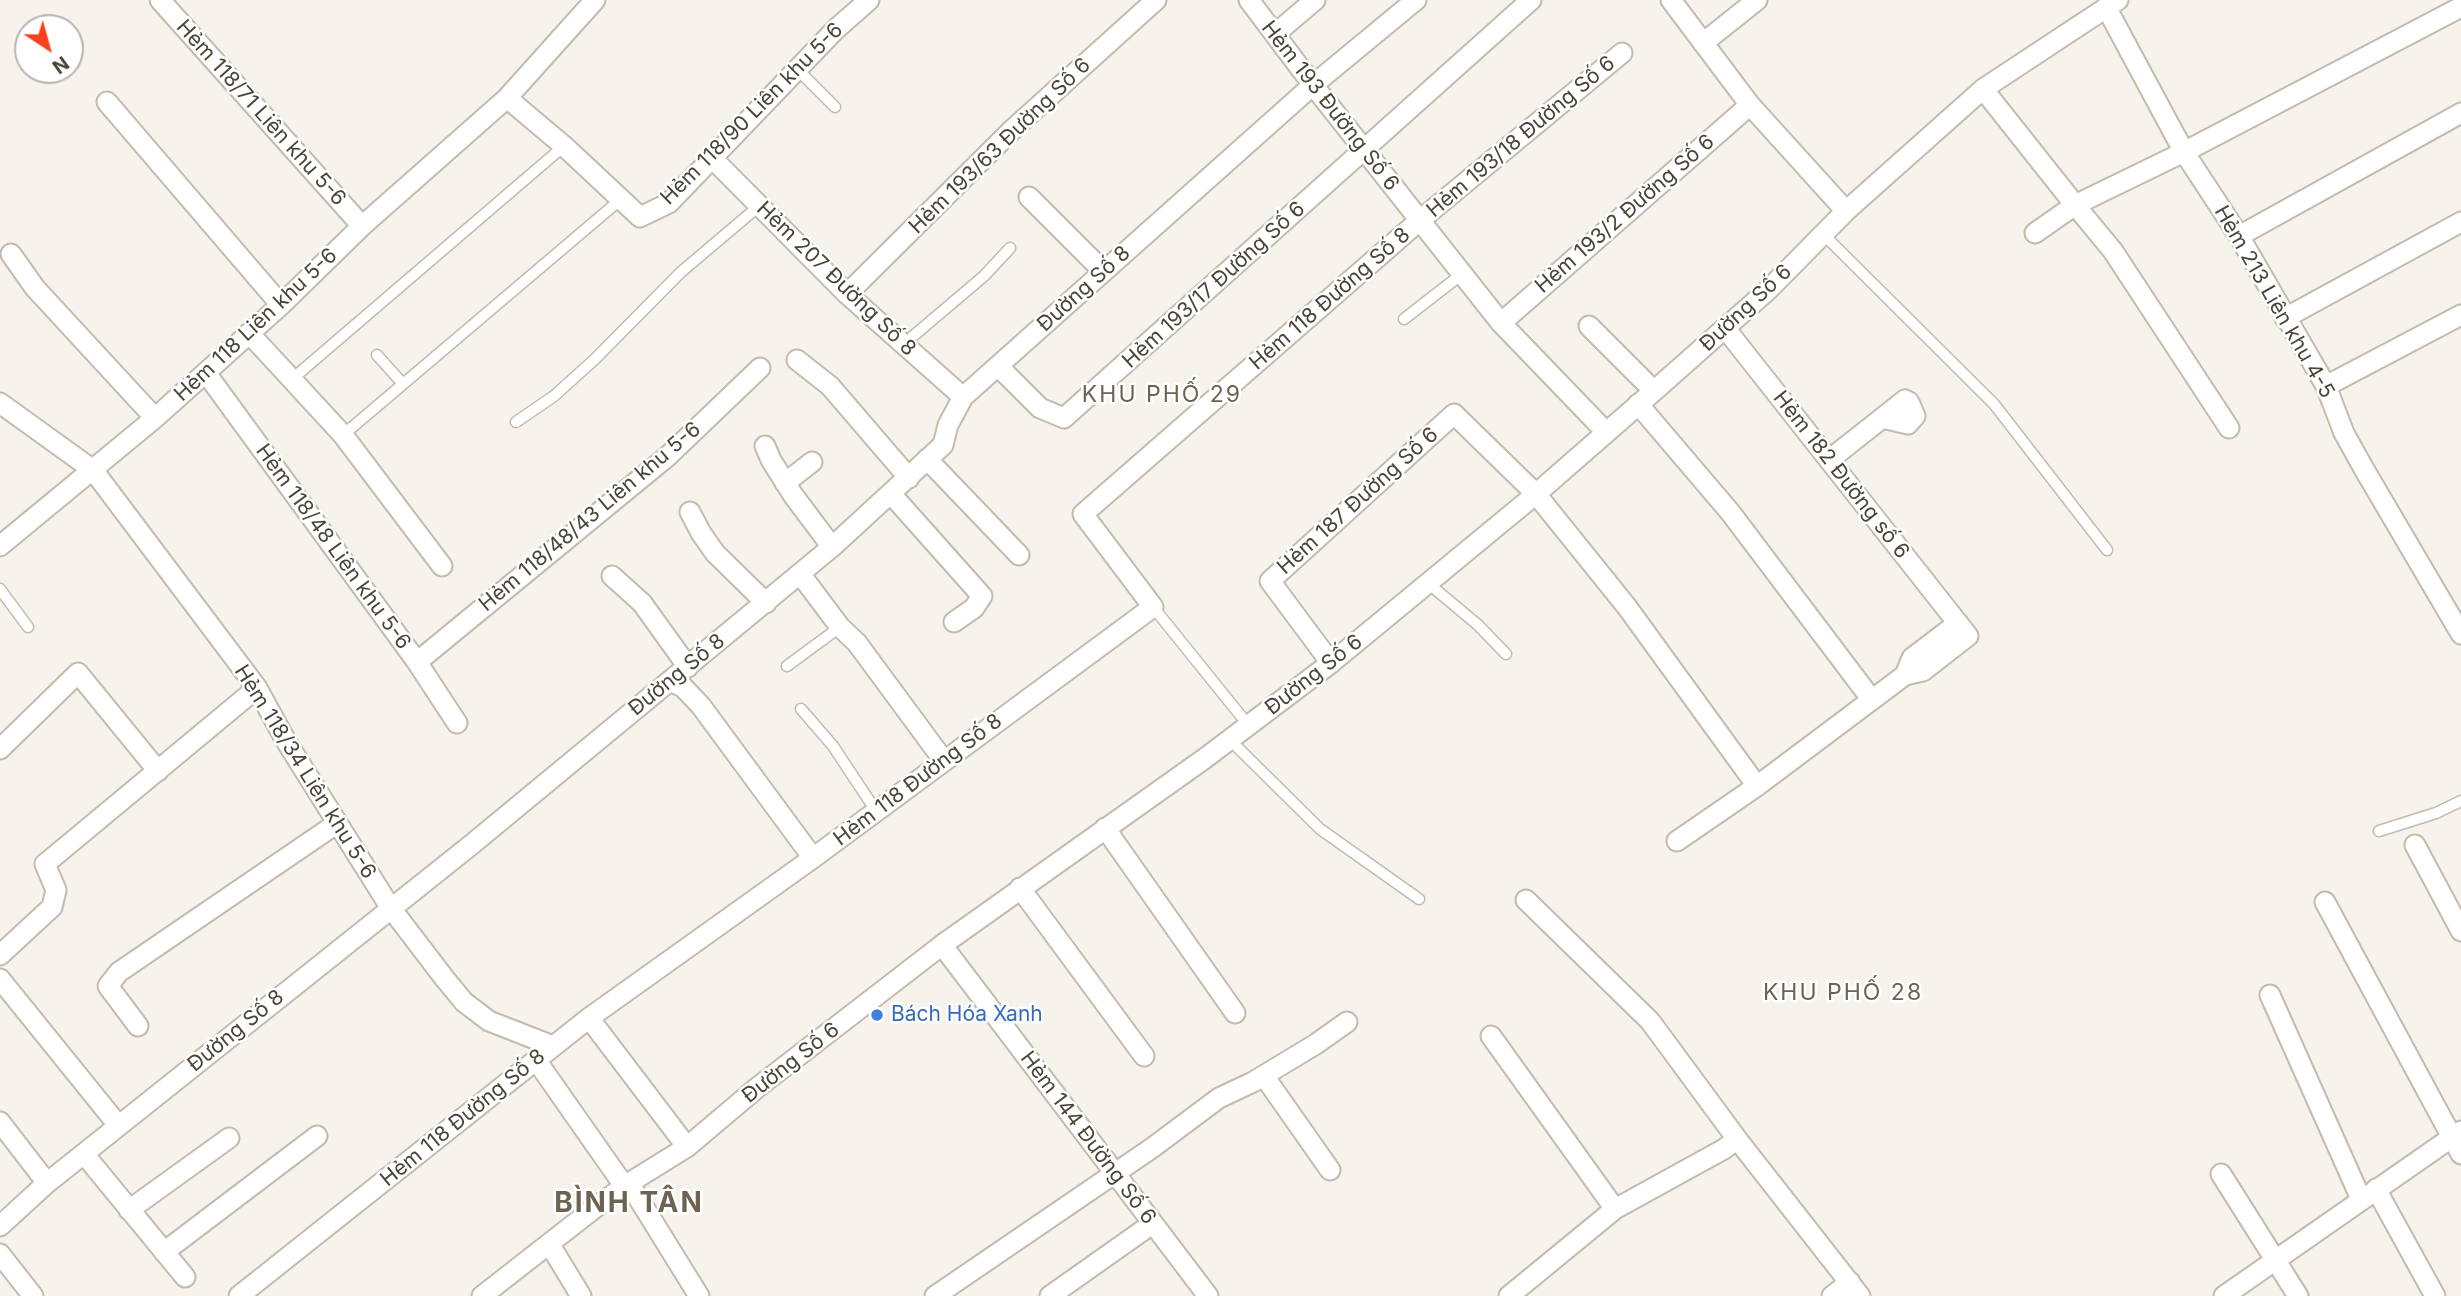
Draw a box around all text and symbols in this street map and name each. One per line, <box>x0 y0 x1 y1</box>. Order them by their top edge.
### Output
north arrow <box>14 14 84 84</box>
street label: Hẻm 118/71 Liên khu 5-6 <box>171 15 351 211</box>
street label: Hẻm 193 Đường Số 6 <box>1256 16 1404 196</box>
street label: Hẻm 118/90 Liên khu 5-6 <box>656 18 848 210</box>
text: N <box>48 51 73 78</box>
street label: Hẻm 193/18 Đường Số 6 <box>1422 51 1620 223</box>
street label: Hẻm 193/63 Đường Số 6 <box>904 53 1096 239</box>
street label: Hẻm 193/2 Đường Số 6 <box>1530 129 1720 299</box>
street label: Hẻm 207 Đường Số 8 <box>751 196 921 362</box>
street label: Hẻm 193/17 Đường Số 6 <box>1118 196 1310 374</box>
street label: Hẻm 213 Liên khu 4-5 <box>2209 201 2339 403</box>
street label: Hẻm 118 Đường Số 8 <box>1245 222 1415 376</box>
street label: Đường Số 8 <box>1032 241 1136 337</box>
street label: Hẻm 118 Liên khu 5-6 <box>169 243 343 407</box>
street label: Đường Số 6 <box>1695 259 1797 357</box>
district label: KHU PHỐ 29 <box>1083 381 1241 409</box>
street label: Hẻm 182 Đường số 6 <box>1768 386 1914 564</box>
street label: Hẻm 118/48/43 Liên khu 5-6 <box>474 417 706 617</box>
street label: Hẻm 187 Đường Số 6 <box>1272 422 1444 580</box>
street label: Hẻm 118/48 Liên khu 5-6 <box>250 439 416 655</box>
street label: Đường Số 8 <box>624 629 730 721</box>
street label: Đường Số 6 <box>1260 629 1368 721</box>
street label: Hẻm 118/34 Liên khu 5-6 <box>229 660 381 884</box>
street label: Hẻm 118 Đường Số 8 <box>829 708 1007 852</box>
district label: KHU PHỐ 28 <box>1764 979 1922 1007</box>
street label: Đường Số 8 <box>183 985 289 1077</box>
place label: Bách Hóa Xanh <box>891 1002 1043 1028</box>
marker: Bách Hóa Xanh <box>869 1007 885 1023</box>
street label: Đường Số 6 <box>737 1017 845 1109</box>
street label: Hẻm 118 Đường Số 8 <box>376 1044 550 1192</box>
street label: Hẻm 144 Đường Số 6 <box>1015 1047 1161 1229</box>
district label: BÌNH TÂN <box>555 1187 703 1221</box>

